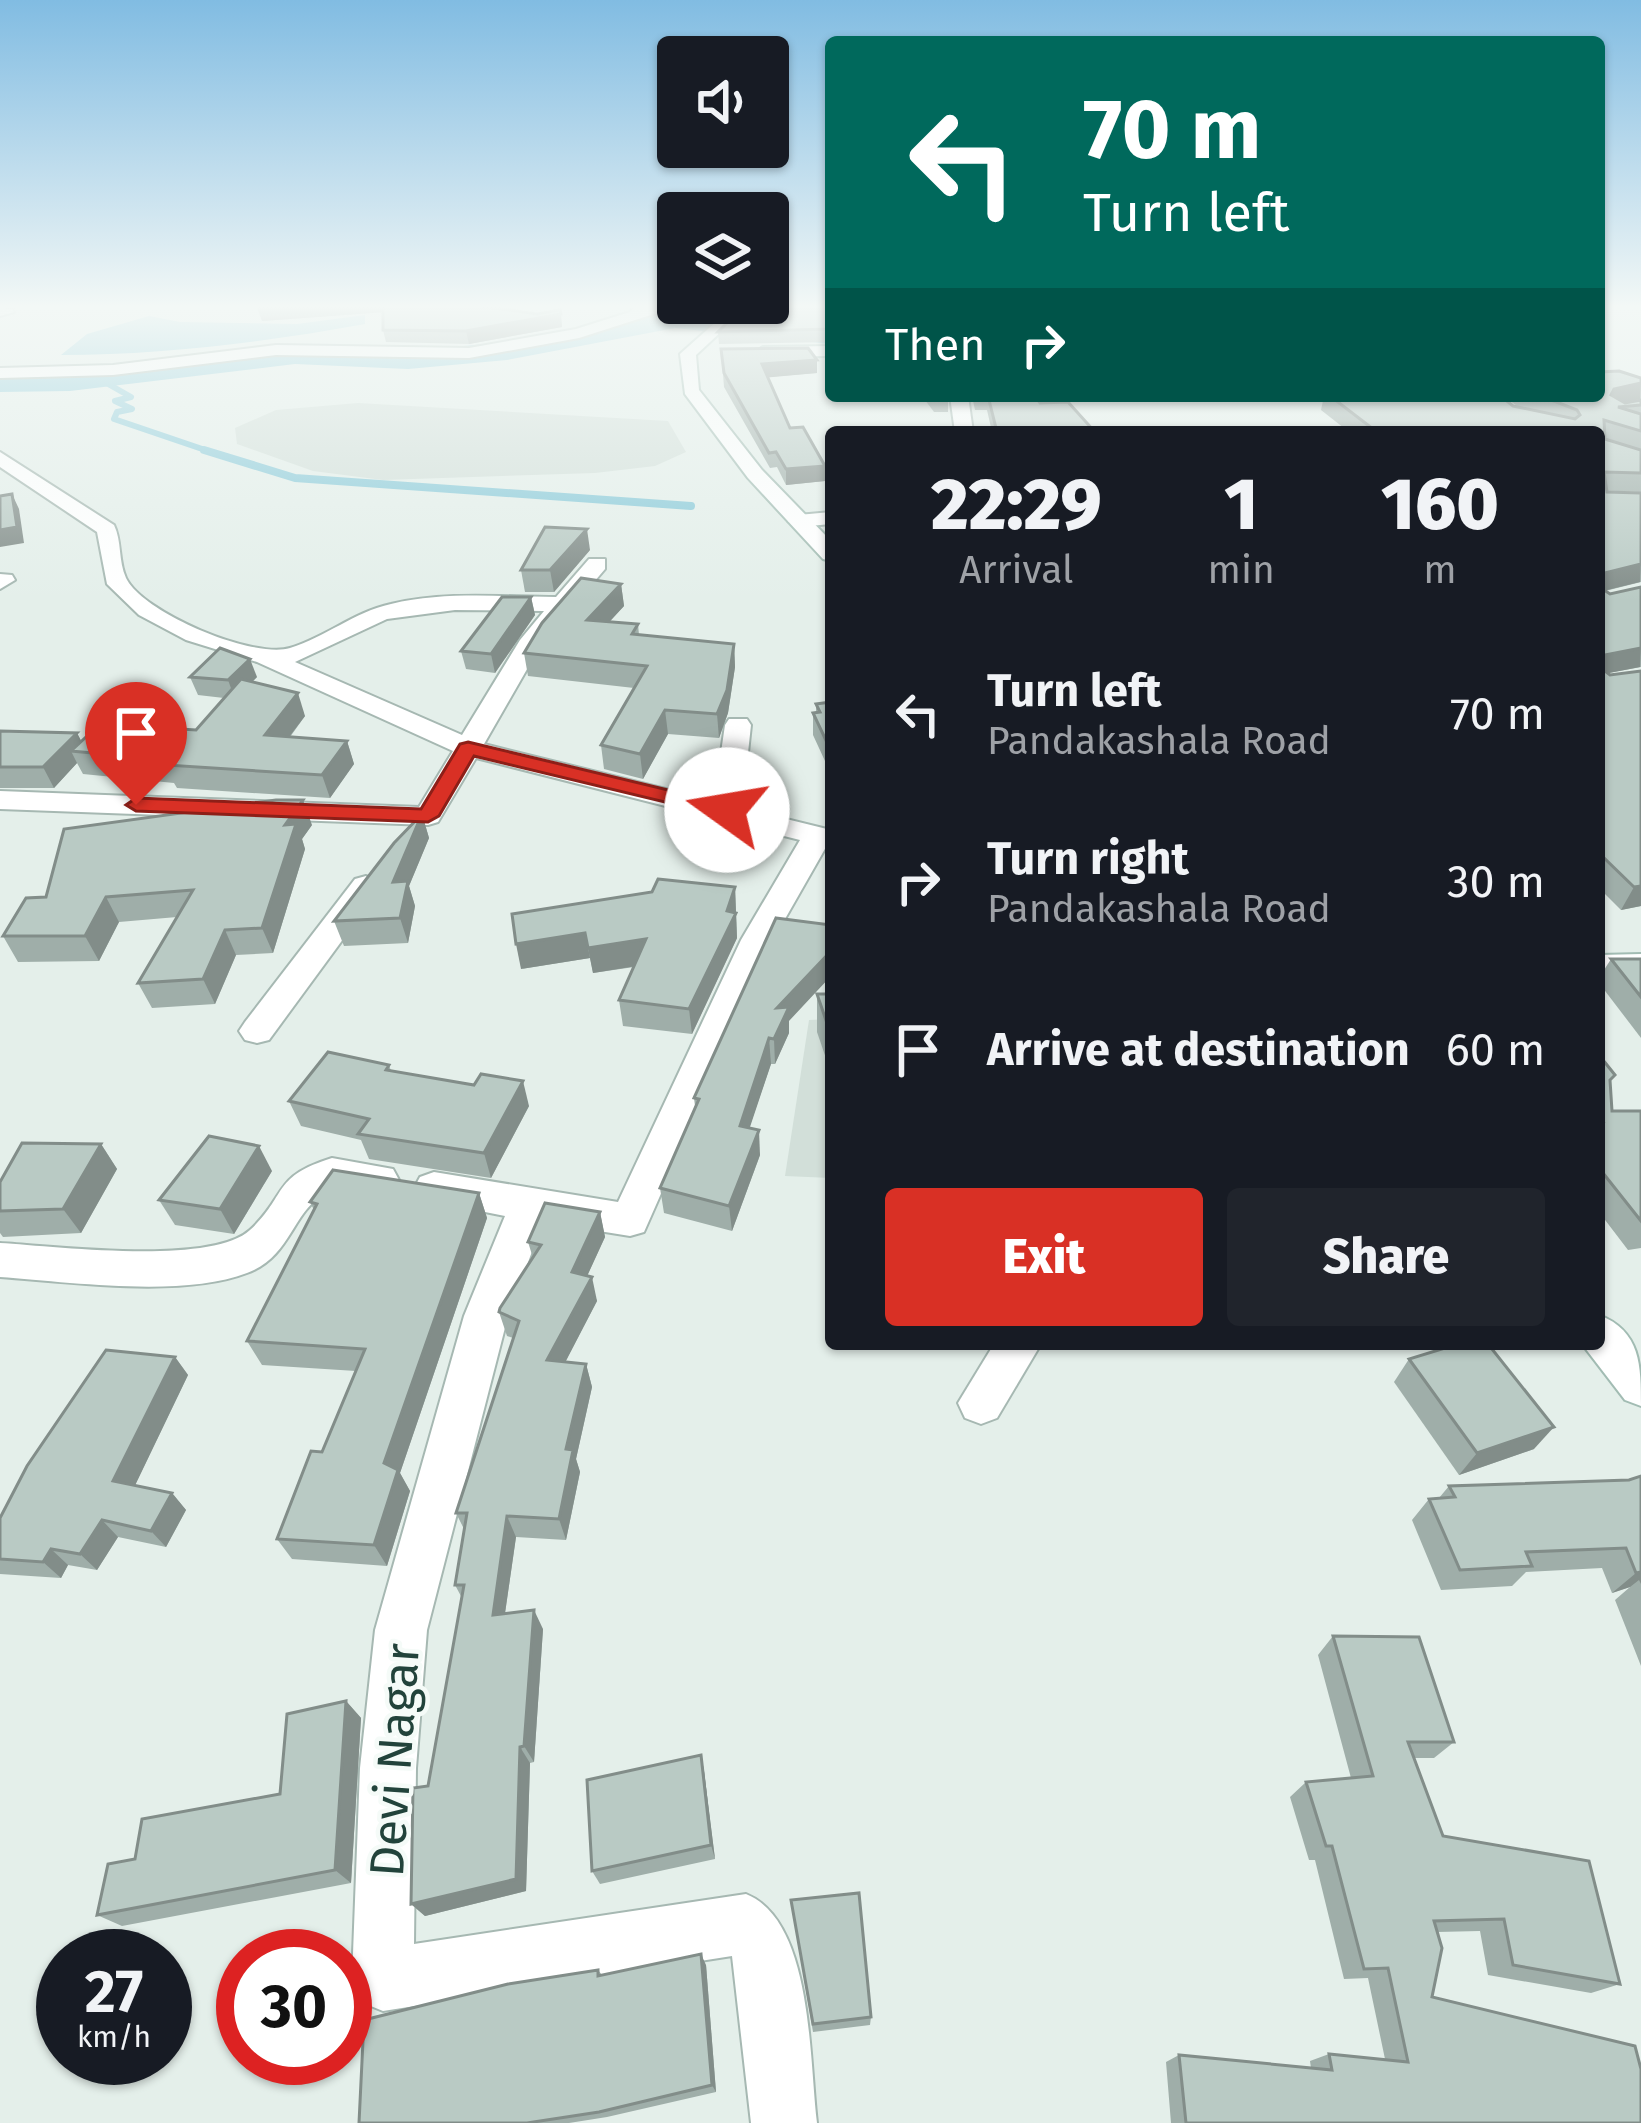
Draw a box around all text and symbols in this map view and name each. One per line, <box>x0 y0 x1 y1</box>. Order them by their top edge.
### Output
map controls <box>657 36 789 324</box>
button: sound <box>657 36 789 168</box>
text: 70 m <box>1083 79 1261 180</box>
icon: left <box>885 84 1041 240</box>
text: Turn left <box>1083 181 1290 245</box>
button: layers <box>657 192 789 324</box>
icon: right <box>1010 312 1076 378</box>
text: Then <box>885 318 986 372</box>
text: 22:29 <box>931 462 1102 548</box>
text: 1 <box>1224 462 1258 548</box>
text: 160 <box>1381 462 1499 548</box>
text: Arrival <box>959 547 1073 593</box>
text: min <box>1208 547 1275 593</box>
text: m <box>1423 547 1457 593</box>
text: Turn left <box>987 664 1161 718</box>
icon: left <box>885 681 951 747</box>
pin <box>85 682 187 805</box>
text: 70 m <box>1450 687 1545 741</box>
icon: arrive <box>103 700 169 766</box>
text: Pandakashala Road <box>987 718 1331 764</box>
position arrow <box>664 747 790 873</box>
text: Turn right <box>987 832 1189 886</box>
icon: right <box>885 849 951 915</box>
text: 30 m <box>1447 855 1545 909</box>
text: Pandakashala Road <box>987 886 1331 932</box>
icon: arrive <box>885 1017 951 1083</box>
text: Arrive at destination <box>987 1023 1410 1077</box>
text: 60 m <box>1446 1023 1545 1077</box>
button: Exit <box>885 1188 1203 1326</box>
button: Share <box>1227 1188 1545 1326</box>
street label: Devi Nagar <box>358 1641 432 1879</box>
speed limit sign: 30 <box>216 1929 372 2085</box>
text: 27 <box>85 1956 143 2028</box>
text: km/h <box>77 2019 151 2055</box>

